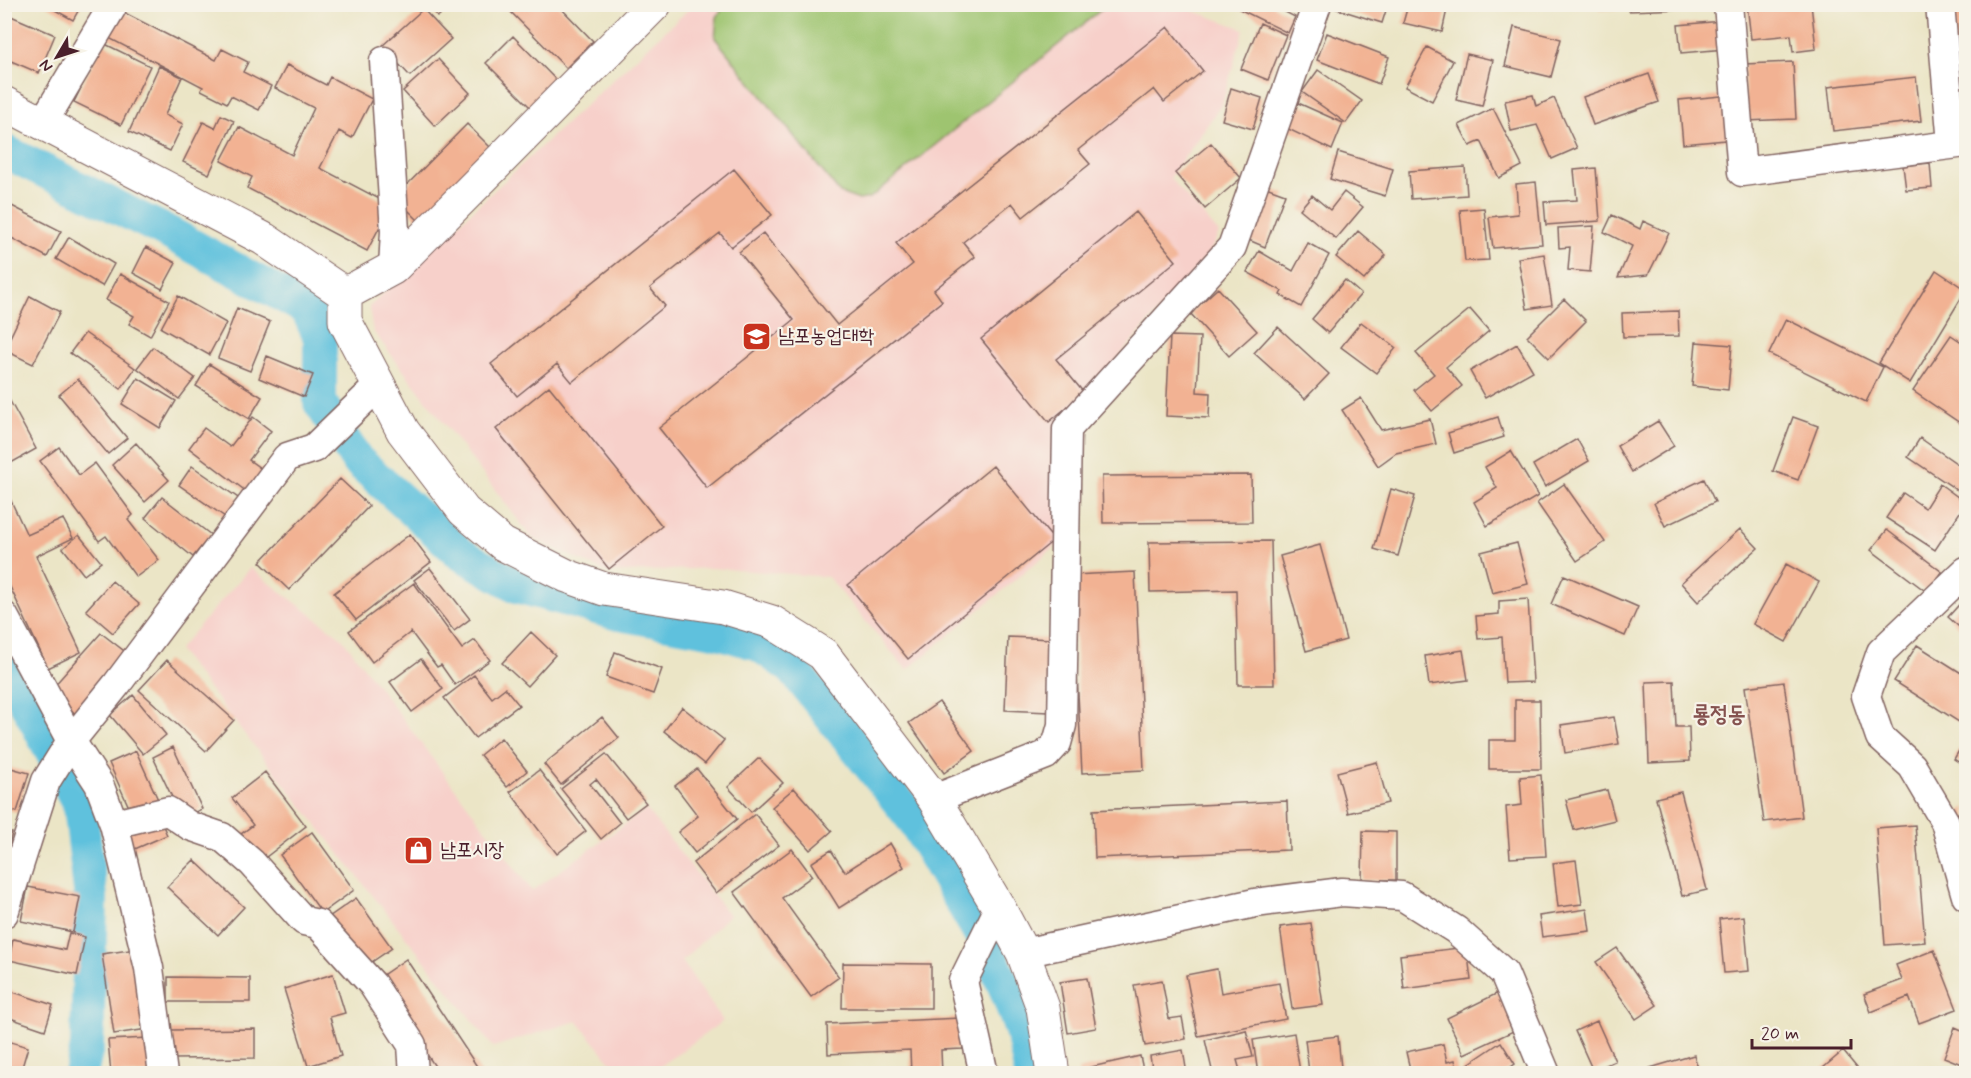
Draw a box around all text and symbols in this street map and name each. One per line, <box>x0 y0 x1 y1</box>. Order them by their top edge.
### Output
north arrow <box>27 27 87 87</box>
text: N <box>35 55 58 76</box>
school or university icon: 남포농업대학 <box>741 320 773 352</box>
place label: 남포농업대학 <box>778 323 875 350</box>
district label: 룡정동 <box>1692 701 1746 729</box>
shop icon: 남포시장 <box>403 834 435 866</box>
place label: 남포시장 <box>440 837 504 864</box>
scale bar <box>1752 1012 1851 1050</box>
text: 20 m <box>1761 1022 1799 1046</box>

